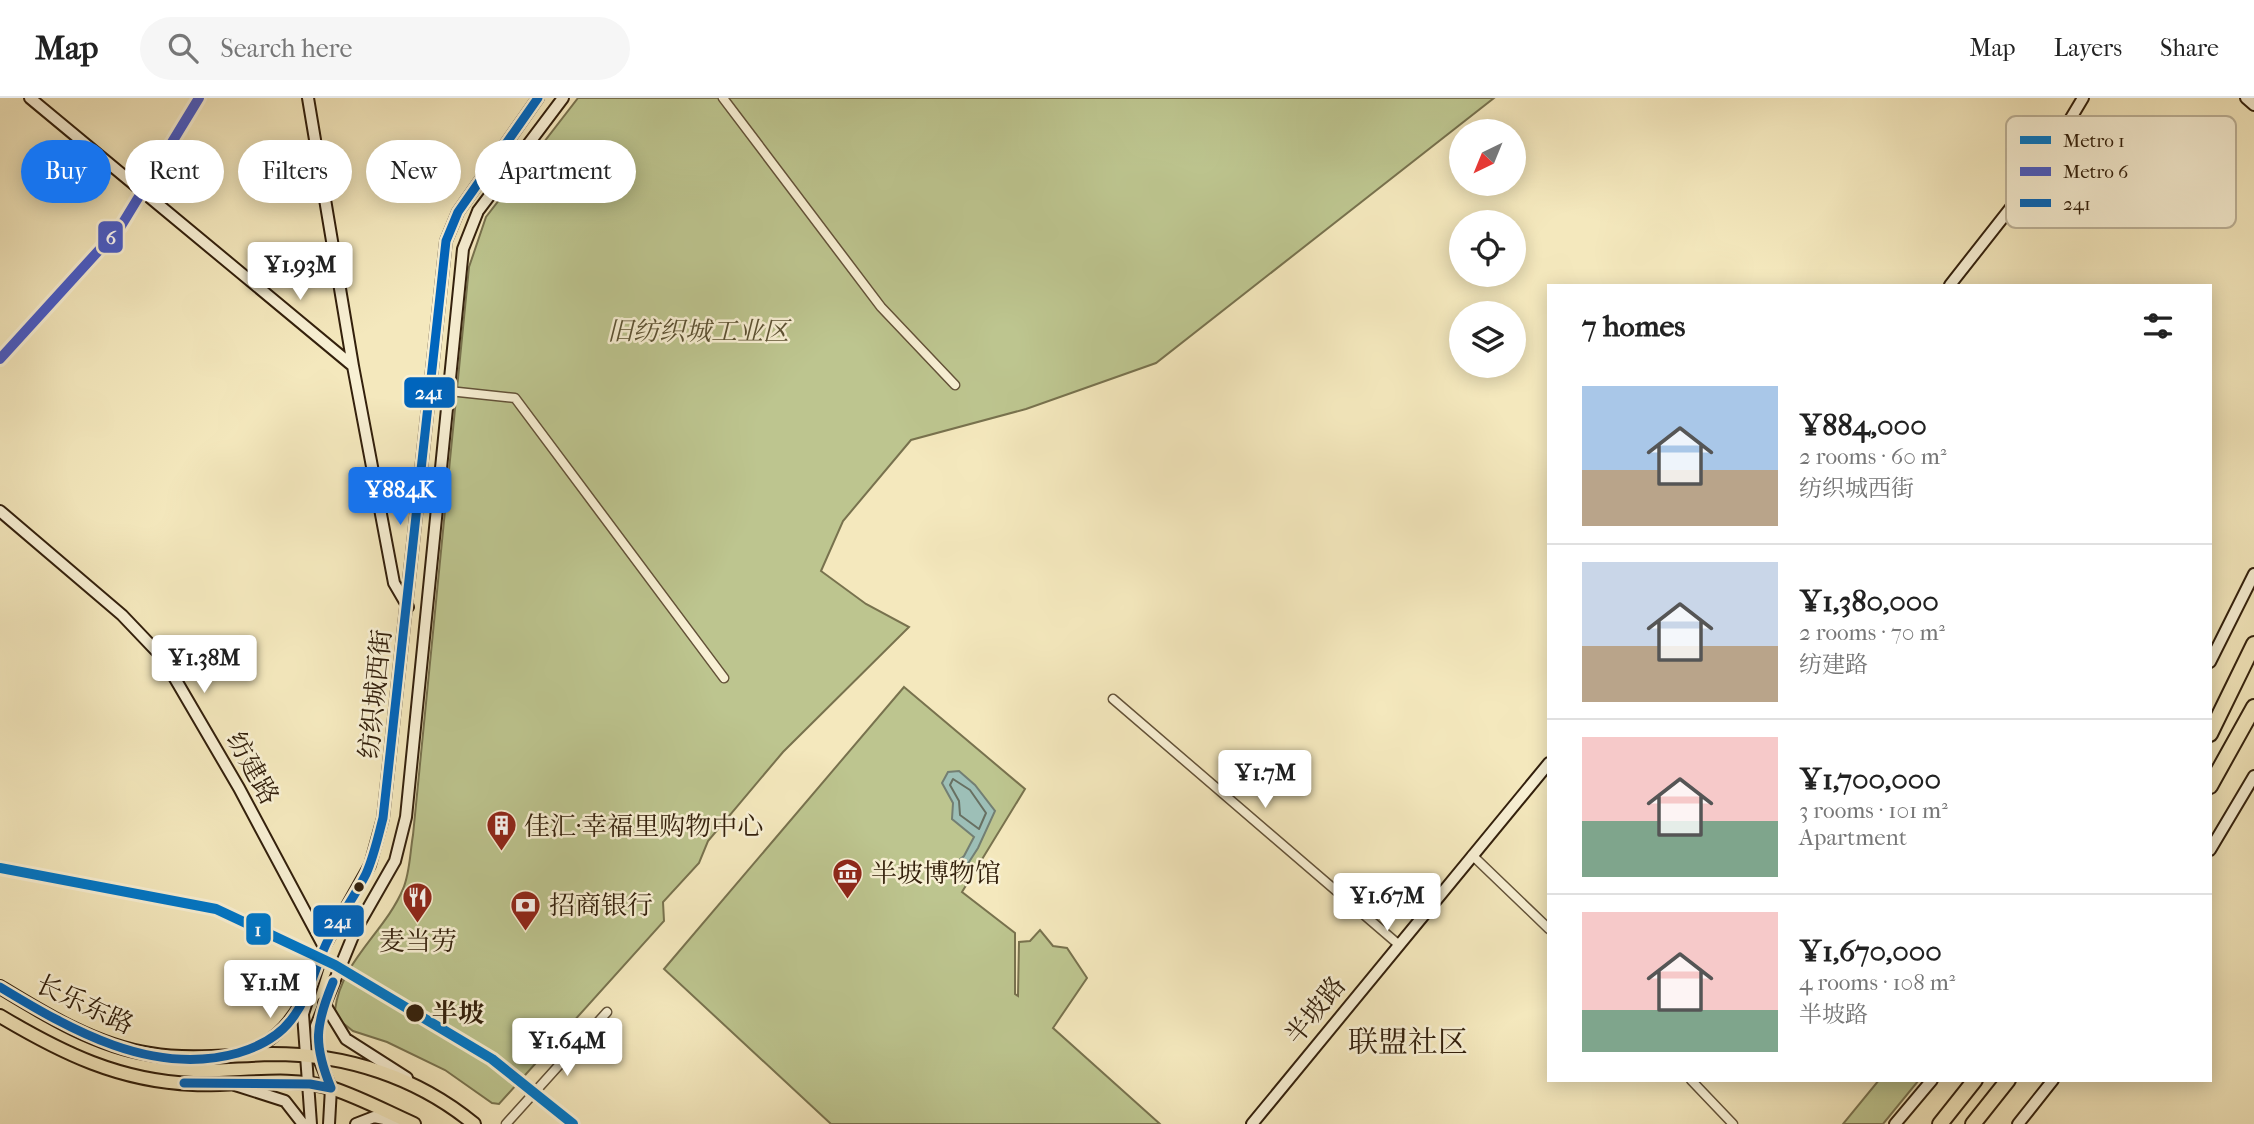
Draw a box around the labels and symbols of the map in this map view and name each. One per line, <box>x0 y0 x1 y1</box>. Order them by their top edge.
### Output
legend <box>2006 116 2236 228</box>
north arrow <box>1449 119 1526 196</box>
text: Metro 1 <box>2063 130 2125 152</box>
text: Metro 6 <box>2063 161 2129 183</box>
text: 241 <box>2063 193 2091 215</box>
line badge: 6 <box>97 220 124 254</box>
text: 6 <box>106 227 117 249</box>
pin: ¥1.93M <box>243 242 357 302</box>
park label: 旧纺织城工业区 <box>607 316 792 347</box>
line badge: 241 <box>403 376 456 409</box>
text: 241 <box>415 382 443 404</box>
pin: ¥884K <box>351 468 449 527</box>
street label: 纺织城西街 <box>353 628 398 760</box>
pin: ¥1.38M <box>147 636 261 695</box>
street label: 纺建路 <box>220 727 285 810</box>
pin: ¥1.7M <box>1216 750 1314 810</box>
building icon: 佳汇·幸福里购物中心 <box>484 809 518 853</box>
place label: 佳汇·幸福里购物中心 <box>524 811 763 842</box>
museum icon: 半坡博物馆 <box>831 856 865 900</box>
place label: 半坡博物馆 <box>871 858 1001 889</box>
pin: ¥1.67M <box>1330 874 1444 933</box>
unlabelled marker <box>352 880 366 894</box>
restaurant icon: 麦当劳 <box>401 881 435 925</box>
bank icon: 招商银行 <box>509 888 543 932</box>
place label: 招商银行 <box>549 890 653 921</box>
line badge: 241 <box>312 904 365 938</box>
text: 241 <box>324 911 352 933</box>
line badge: 1 <box>245 912 272 946</box>
text: 1 <box>255 919 261 941</box>
place label: 麦当劳 <box>379 926 457 957</box>
pin: ¥1.1M <box>221 960 319 1020</box>
street label: 长乐东路 <box>31 968 138 1040</box>
street label: 半坡路 <box>1279 970 1352 1050</box>
place label: 半坡 <box>432 998 484 1029</box>
marker: 半坡 <box>404 1002 426 1024</box>
pin: ¥1.64M <box>510 1018 624 1078</box>
district label: 联盟社区 <box>1348 1025 1468 1060</box>

